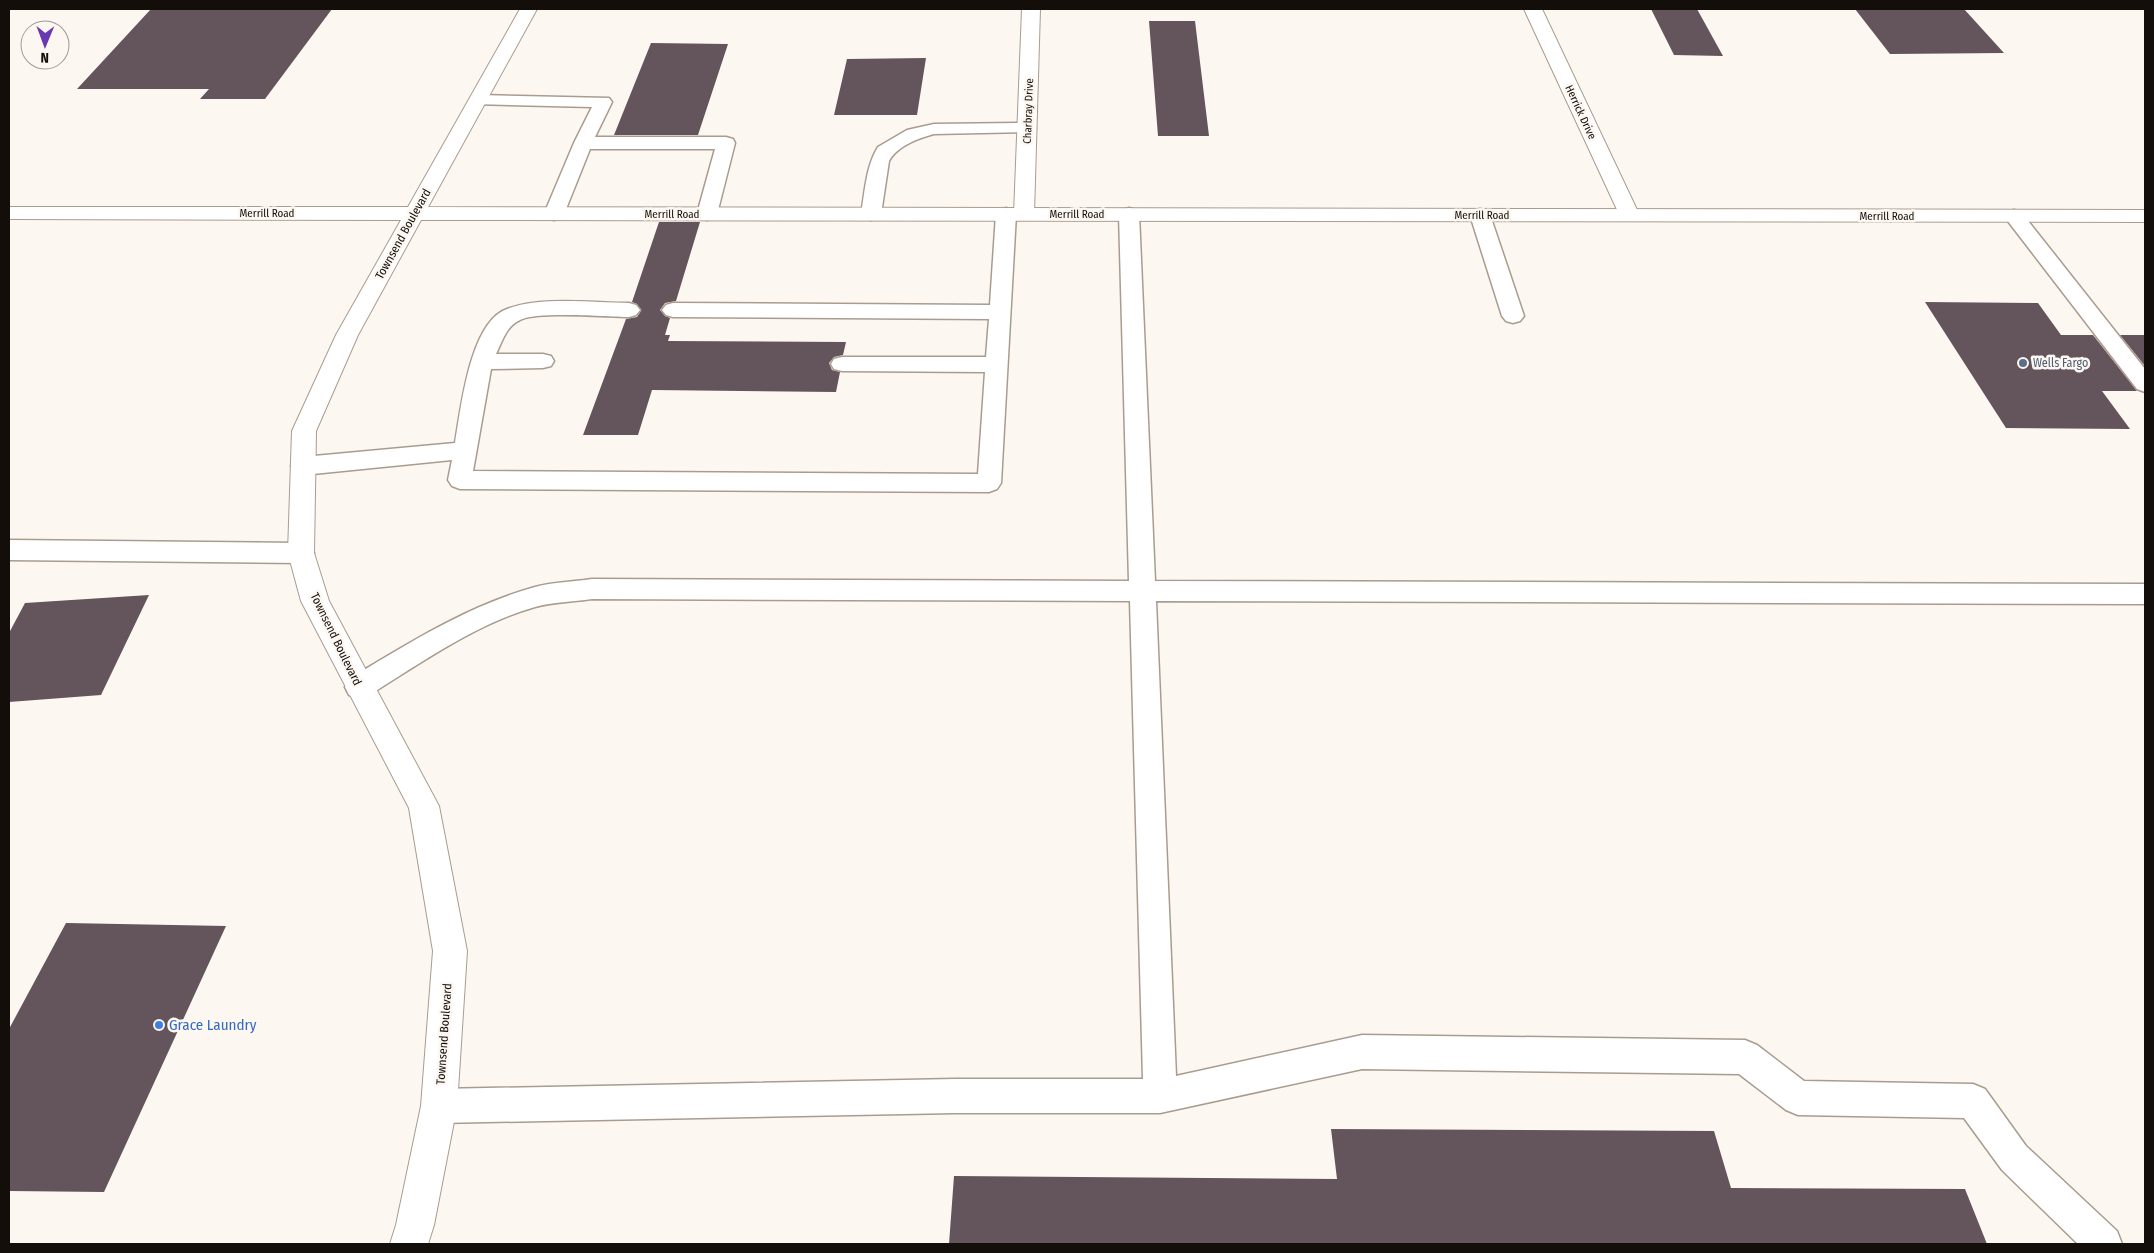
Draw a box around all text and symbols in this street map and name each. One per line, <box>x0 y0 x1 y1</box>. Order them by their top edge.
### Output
north arrow <box>20 20 70 70</box>
text: N <box>40 49 49 66</box>
street label: Charbray Drive <box>1021 78 1036 144</box>
street label: Herrick Drive <box>1562 83 1599 141</box>
street label: Townsend Boulevard <box>372 186 434 282</box>
street label: Merrill Road <box>240 207 294 220</box>
street label: Merrill Road <box>645 208 699 221</box>
street label: Merrill Road <box>1050 208 1104 221</box>
street label: Merrill Road <box>1455 209 1509 222</box>
street label: Merrill Road <box>1860 210 1914 223</box>
place label: Wells Fargo <box>2033 356 2088 370</box>
marker: Wells Fargo <box>2017 357 2029 369</box>
street label: Townsend Boulevard <box>307 590 365 688</box>
street label: Townsend Boulevard <box>433 983 455 1085</box>
place label: Grace Laundry <box>169 1016 257 1034</box>
marker: Grace Laundry <box>153 1019 165 1031</box>

